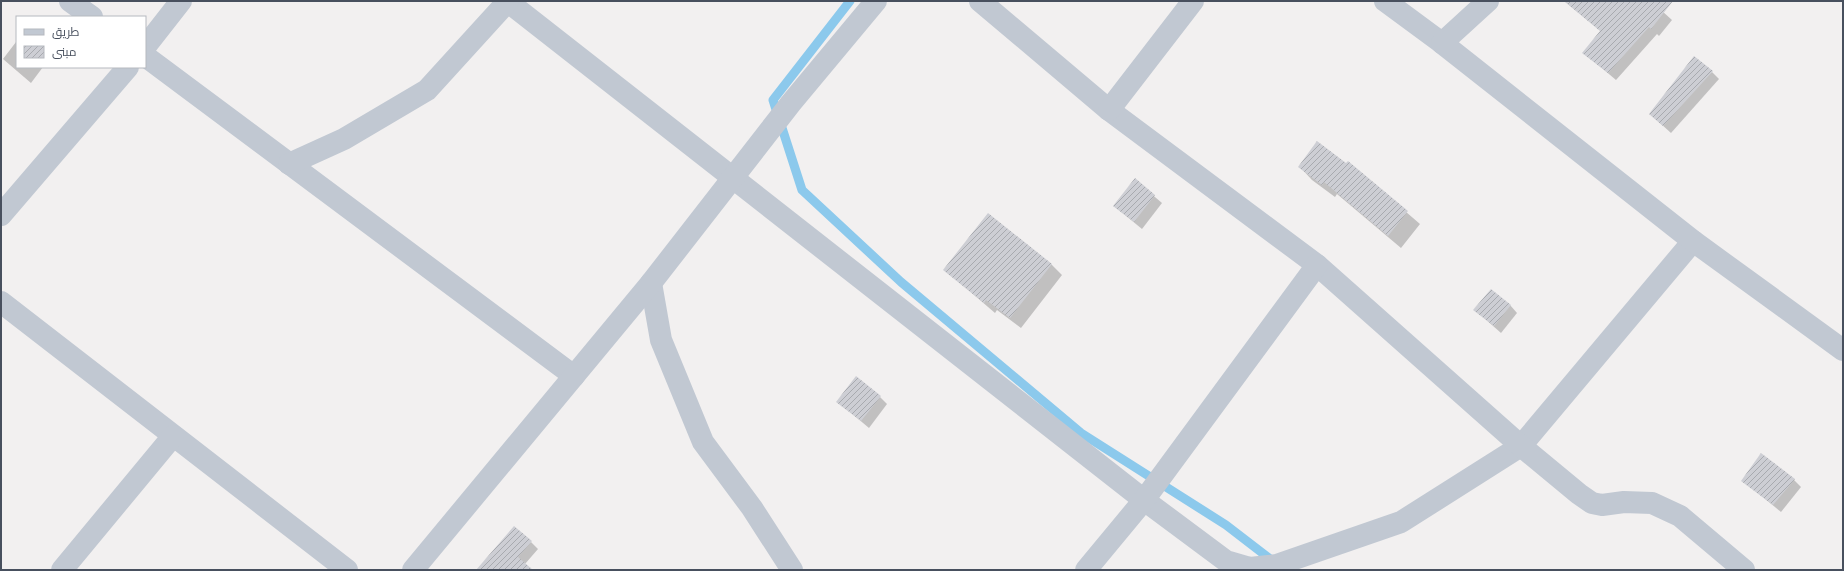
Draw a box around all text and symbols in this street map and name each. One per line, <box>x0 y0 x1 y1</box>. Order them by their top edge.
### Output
legend <box>16 16 146 68</box>
text: طريق <box>52 24 80 39</box>
text: مبنى <box>52 44 77 59</box>

